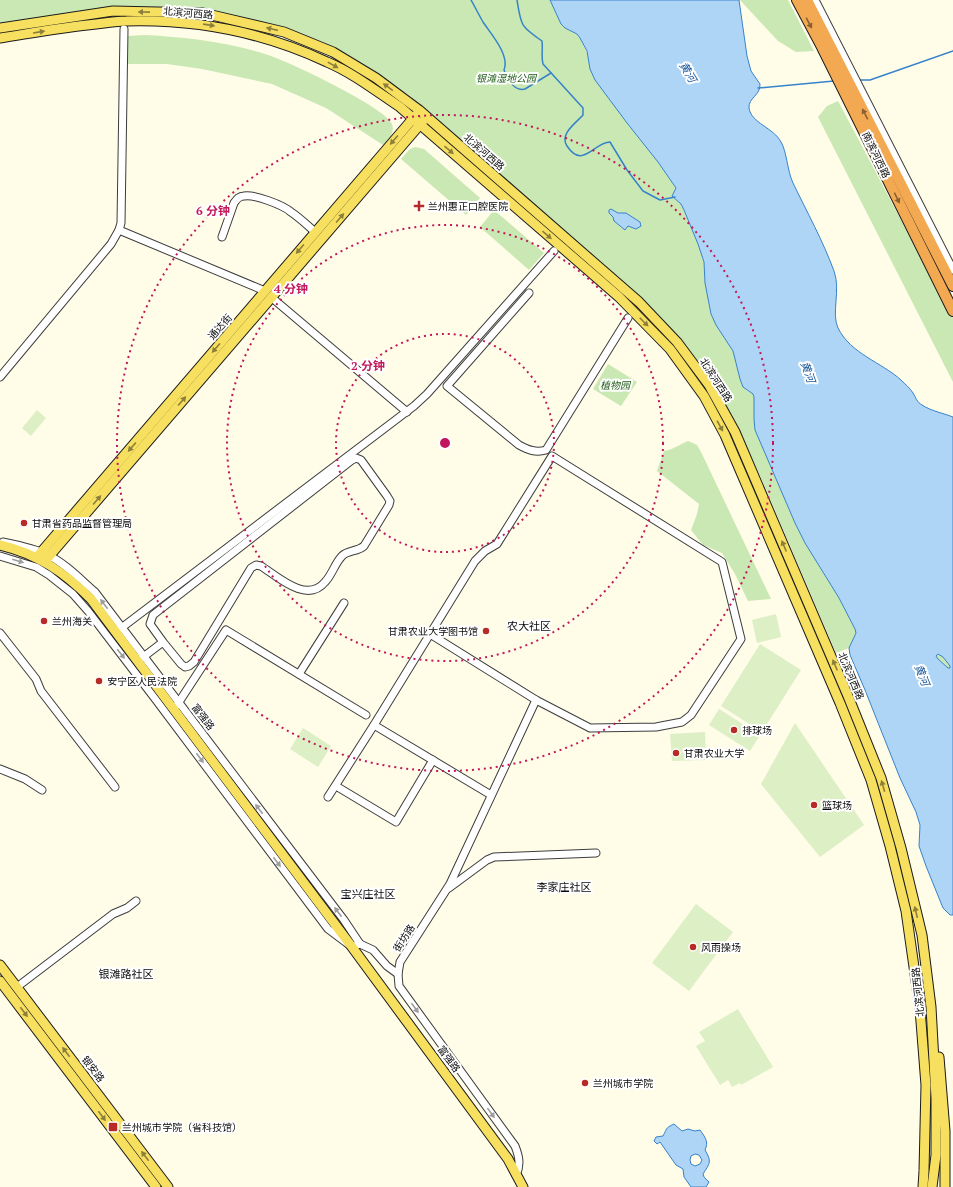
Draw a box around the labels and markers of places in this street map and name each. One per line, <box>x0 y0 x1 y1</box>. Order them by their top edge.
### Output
marker: 兰州惠正口腔医院 <box>413 200 425 212</box>
place label: 兰州惠正口腔医院 <box>428 200 508 213</box>
centre of rings <box>438 436 452 450</box>
place label: 甘肃省药品监督管理局 <box>32 517 132 530</box>
marker: 甘肃省药品监督管理局 <box>19 518 29 528</box>
place label: 兰州海关 <box>52 615 92 628</box>
marker: 兰州海关 <box>39 616 49 626</box>
place label: 甘肃农业大学图书馆 <box>388 625 478 638</box>
marker: 甘肃农业大学图书馆 <box>481 626 491 636</box>
place label: 安宁区人民法院 <box>107 675 177 688</box>
marker: 安宁区人民法院 <box>94 676 104 686</box>
place label: 排球场 <box>742 724 772 737</box>
marker: 排球场 <box>729 725 739 735</box>
place label: 甘肃农业大学 <box>684 747 744 760</box>
marker: 甘肃农业大学 <box>671 748 681 758</box>
place label: 篮球场 <box>822 799 852 812</box>
marker: 篮球场 <box>809 800 819 810</box>
place label: 风雨操场 <box>701 941 741 954</box>
marker: 风雨操场 <box>688 942 698 952</box>
place label: 兰州城市学院 <box>593 1077 653 1090</box>
marker: 兰州城市学院 <box>580 1078 590 1088</box>
marker: 兰州城市学院（省科技馆） <box>107 1121 119 1133</box>
place label: 兰州城市学院（省科技馆） <box>122 1121 242 1134</box>

